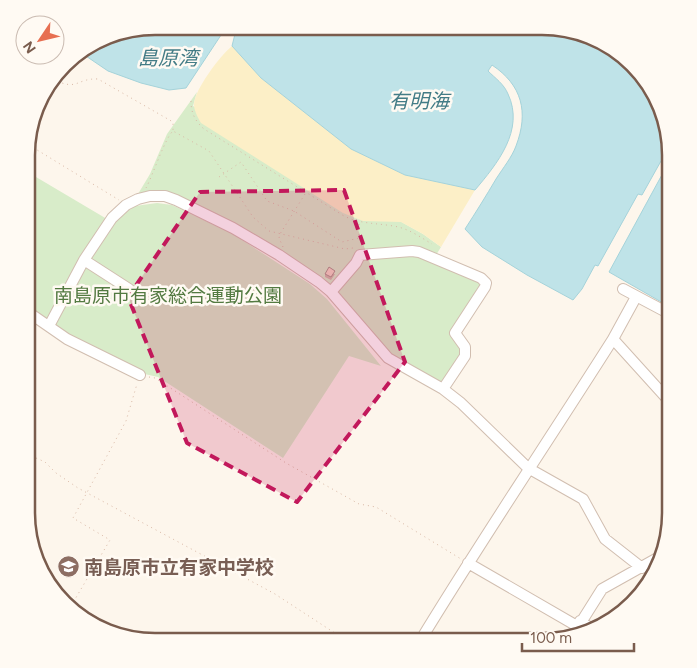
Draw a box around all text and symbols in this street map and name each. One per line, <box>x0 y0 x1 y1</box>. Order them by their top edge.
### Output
north arrow <box>15 15 65 65</box>
text: N <box>20 38 40 56</box>
water label: 島原湾 <box>138 46 201 70</box>
water label: 有明海 <box>389 89 452 113</box>
park label: 南島原市有家総合運動公園 <box>54 284 282 307</box>
school or university icon: 南島原市立有家中学校 <box>56 555 80 579</box>
place label: 南島原市立有家中学校 <box>84 556 274 579</box>
scale bar <box>522 620 634 652</box>
text: 100 m <box>530 629 572 647</box>

